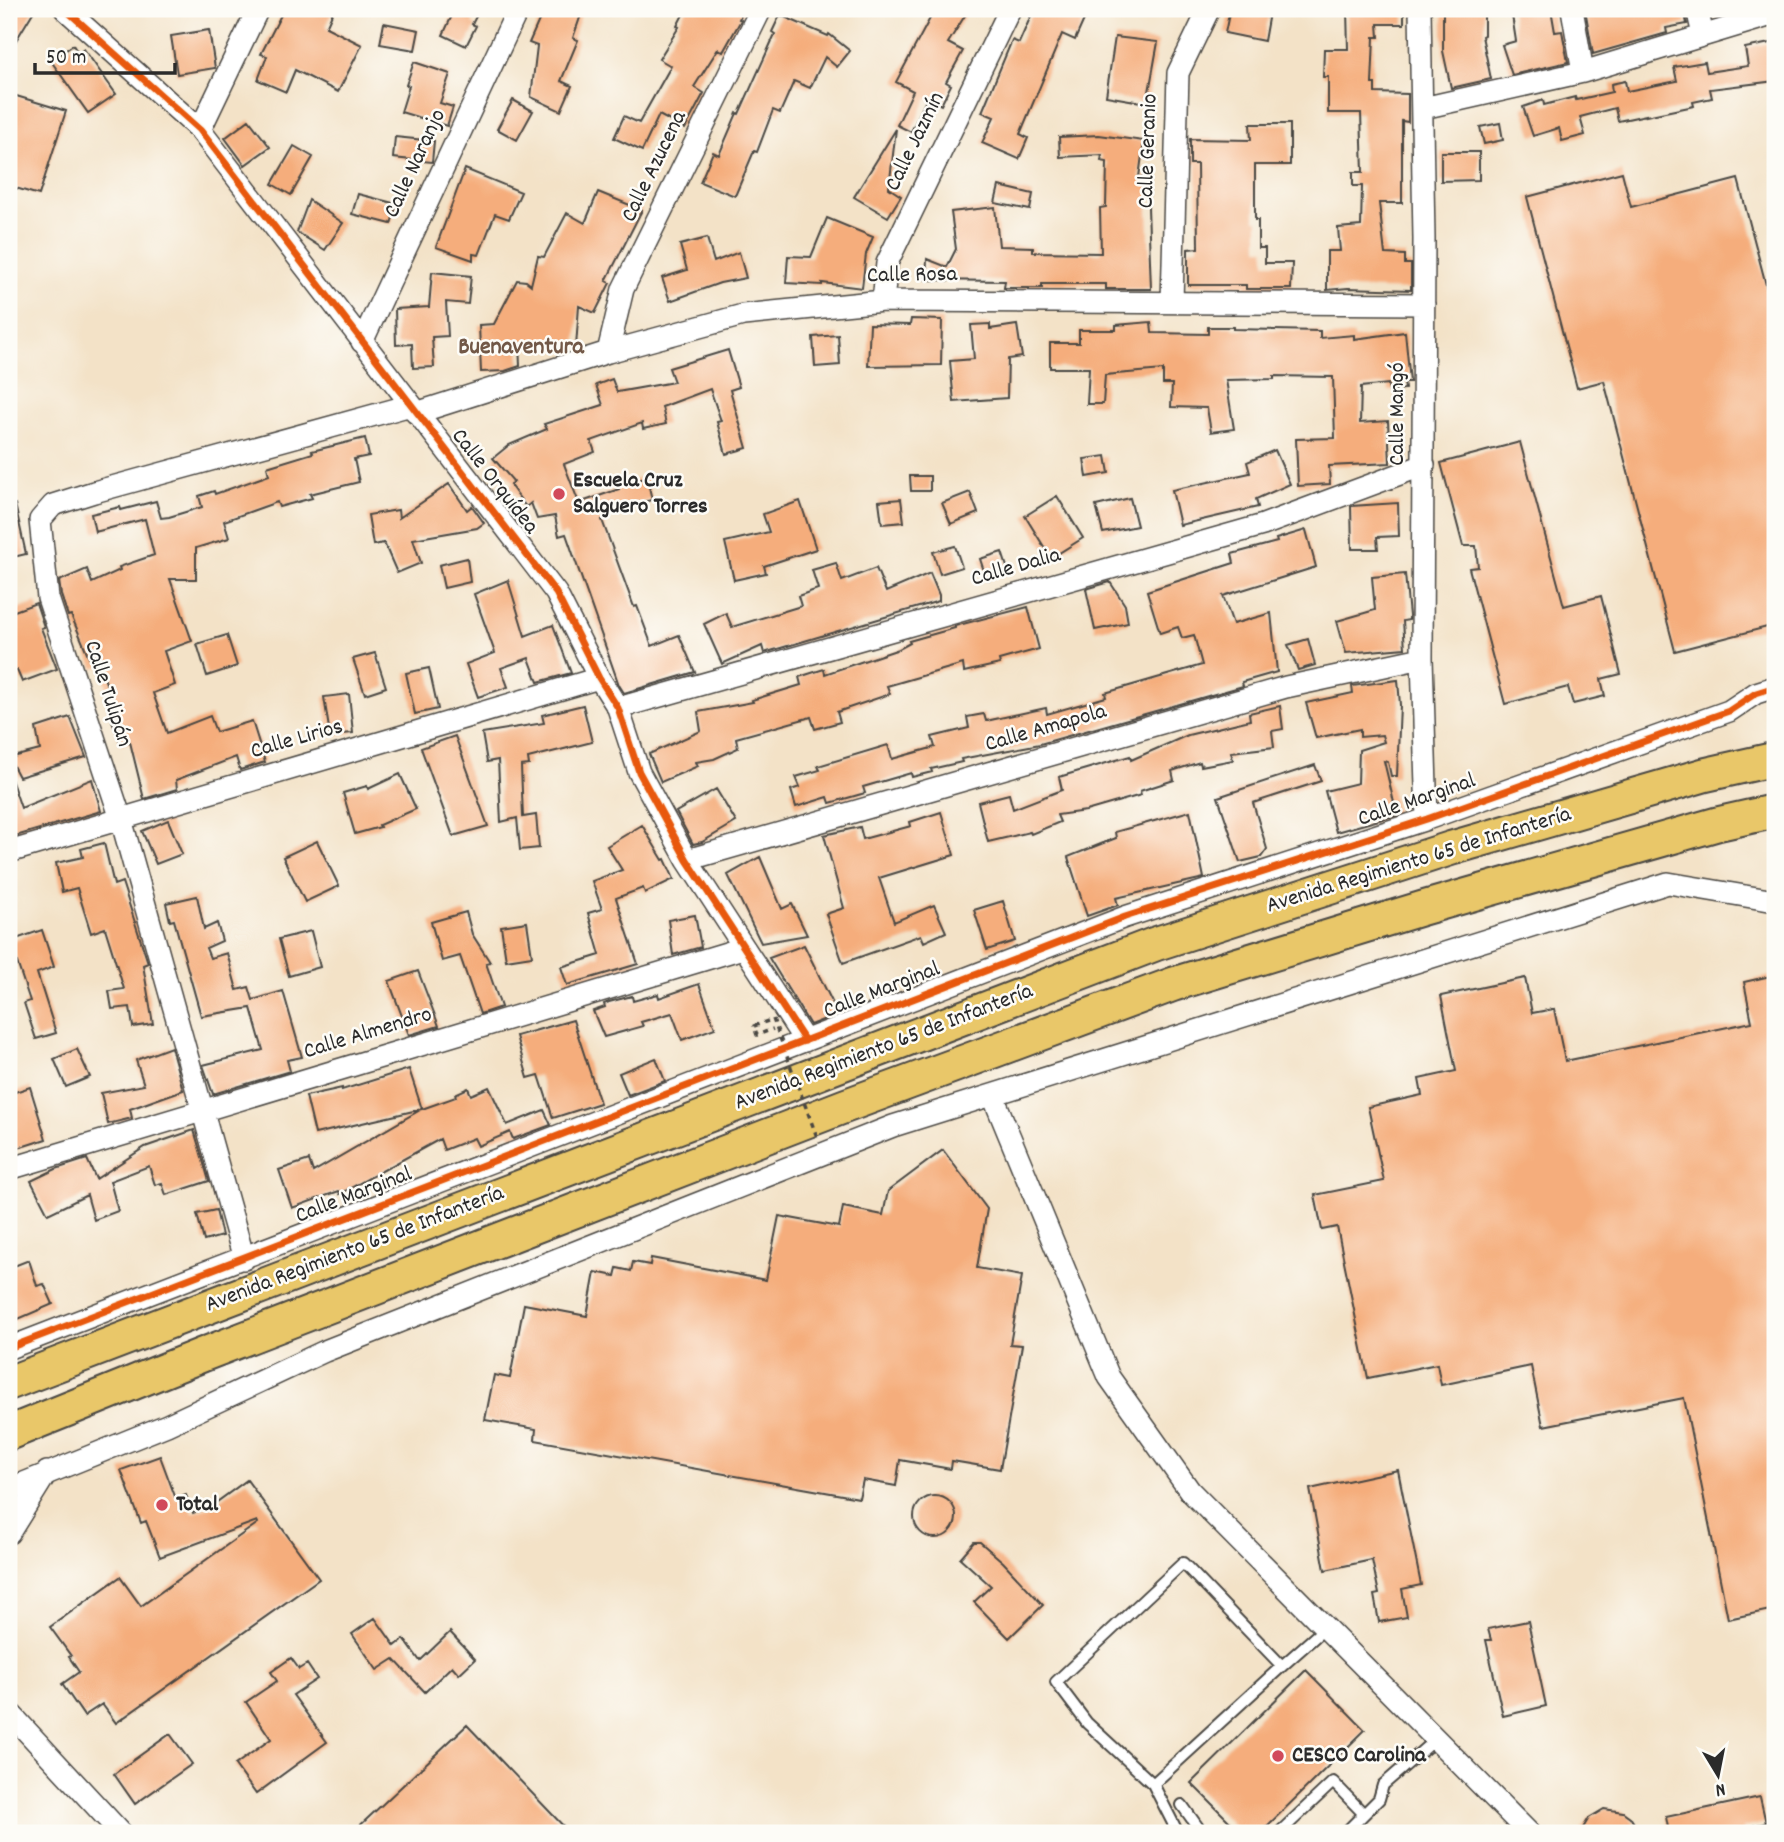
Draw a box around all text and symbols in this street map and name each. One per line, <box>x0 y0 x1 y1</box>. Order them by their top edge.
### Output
scale bar <box>35 32 175 76</box>
text: 50 m <box>46 44 86 74</box>
street label: Calle Jazmín <box>878 87 954 197</box>
street label: Calle Geranio <box>1131 93 1167 209</box>
street label: Calle Naranjo <box>376 104 456 224</box>
street label: Calle Azucena <box>614 105 697 228</box>
street label: Calle Rosa <box>867 259 959 293</box>
district label: Buenaventura <box>458 331 585 365</box>
street label: Calle Mangó <box>1382 362 1415 466</box>
street label: Calle Orquídea <box>442 422 547 543</box>
place label: Escuela Cruz Salguero Torres <box>573 465 708 524</box>
marker: Escuela Cruz Salguero Torres <box>551 486 567 502</box>
street label: Calle Dalia <box>967 539 1066 596</box>
street label: Calle Tulipán <box>74 637 140 751</box>
street label: Calle Amapola <box>982 696 1112 762</box>
street label: Calle Lirios <box>247 711 347 769</box>
street label: Calle Marginal <box>1354 765 1481 837</box>
street label: Avenida Regimiento 65 de Infantería <box>1263 799 1577 923</box>
street label: Calle Marginal <box>819 953 946 1028</box>
street label: Avenida Regimiento 65 de Infantería <box>730 975 1039 1120</box>
street label: Calle Almendro <box>300 999 436 1069</box>
street label: Calle Marginal <box>291 1158 418 1233</box>
street label: Avenida Regimiento 65 de Infantería <box>201 1177 510 1322</box>
place label: Total <box>176 1489 219 1522</box>
marker: Total <box>154 1497 170 1513</box>
place label: CESCO Carolina <box>1292 1740 1427 1773</box>
north arrow <box>1682 1741 1752 1811</box>
marker: CESCO Carolina <box>1270 1748 1286 1764</box>
text: N <box>1713 1774 1727 1802</box>

